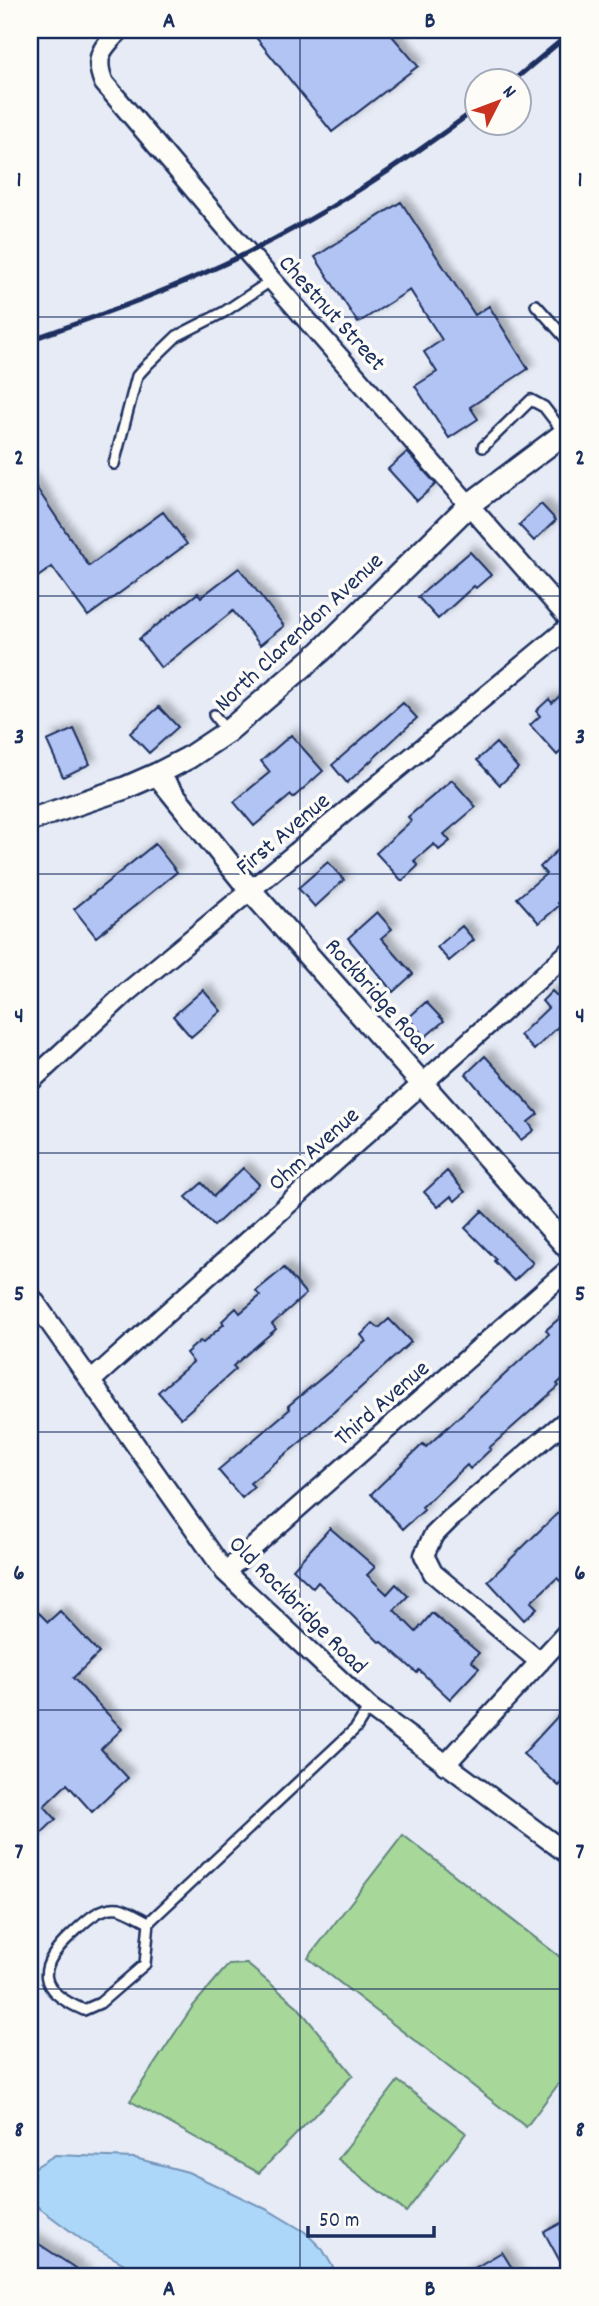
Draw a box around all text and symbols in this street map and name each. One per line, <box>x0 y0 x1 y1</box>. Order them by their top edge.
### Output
text: A <box>163 6 175 39</box>
text: B <box>425 6 436 39</box>
north arrow <box>462 66 532 136</box>
text: N <box>495 80 521 105</box>
text: 1 <box>16 165 22 198</box>
text: 1 <box>577 165 583 198</box>
street label: Chestnut Street <box>269 248 393 380</box>
text: 2 <box>14 443 24 476</box>
text: 2 <box>575 443 585 476</box>
street label: North Clarendon Avenue <box>208 546 392 721</box>
text: 3 <box>14 722 24 755</box>
text: 3 <box>575 722 585 755</box>
street label: First Avenue <box>229 786 339 885</box>
street label: Rockbridge Road <box>316 932 440 1064</box>
text: 4 <box>14 1001 24 1034</box>
text: 4 <box>575 1001 585 1034</box>
street label: Ohm Avenue <box>262 1100 368 1200</box>
text: 5 <box>14 1279 24 1312</box>
text: 5 <box>575 1279 585 1312</box>
street label: Third Avenue <box>328 1353 438 1455</box>
street label: Old Rockbridge Road <box>220 1529 374 1683</box>
text: 6 <box>13 1558 25 1591</box>
text: 6 <box>574 1558 586 1591</box>
text: 7 <box>15 1837 24 1870</box>
text: 7 <box>576 1837 585 1870</box>
text: 8 <box>14 2115 24 2148</box>
text: 8 <box>575 2115 585 2148</box>
scale bar <box>308 2194 434 2238</box>
text: 50 m <box>319 2207 359 2237</box>
text: A <box>163 2274 175 2306</box>
text: B <box>425 2274 436 2306</box>

